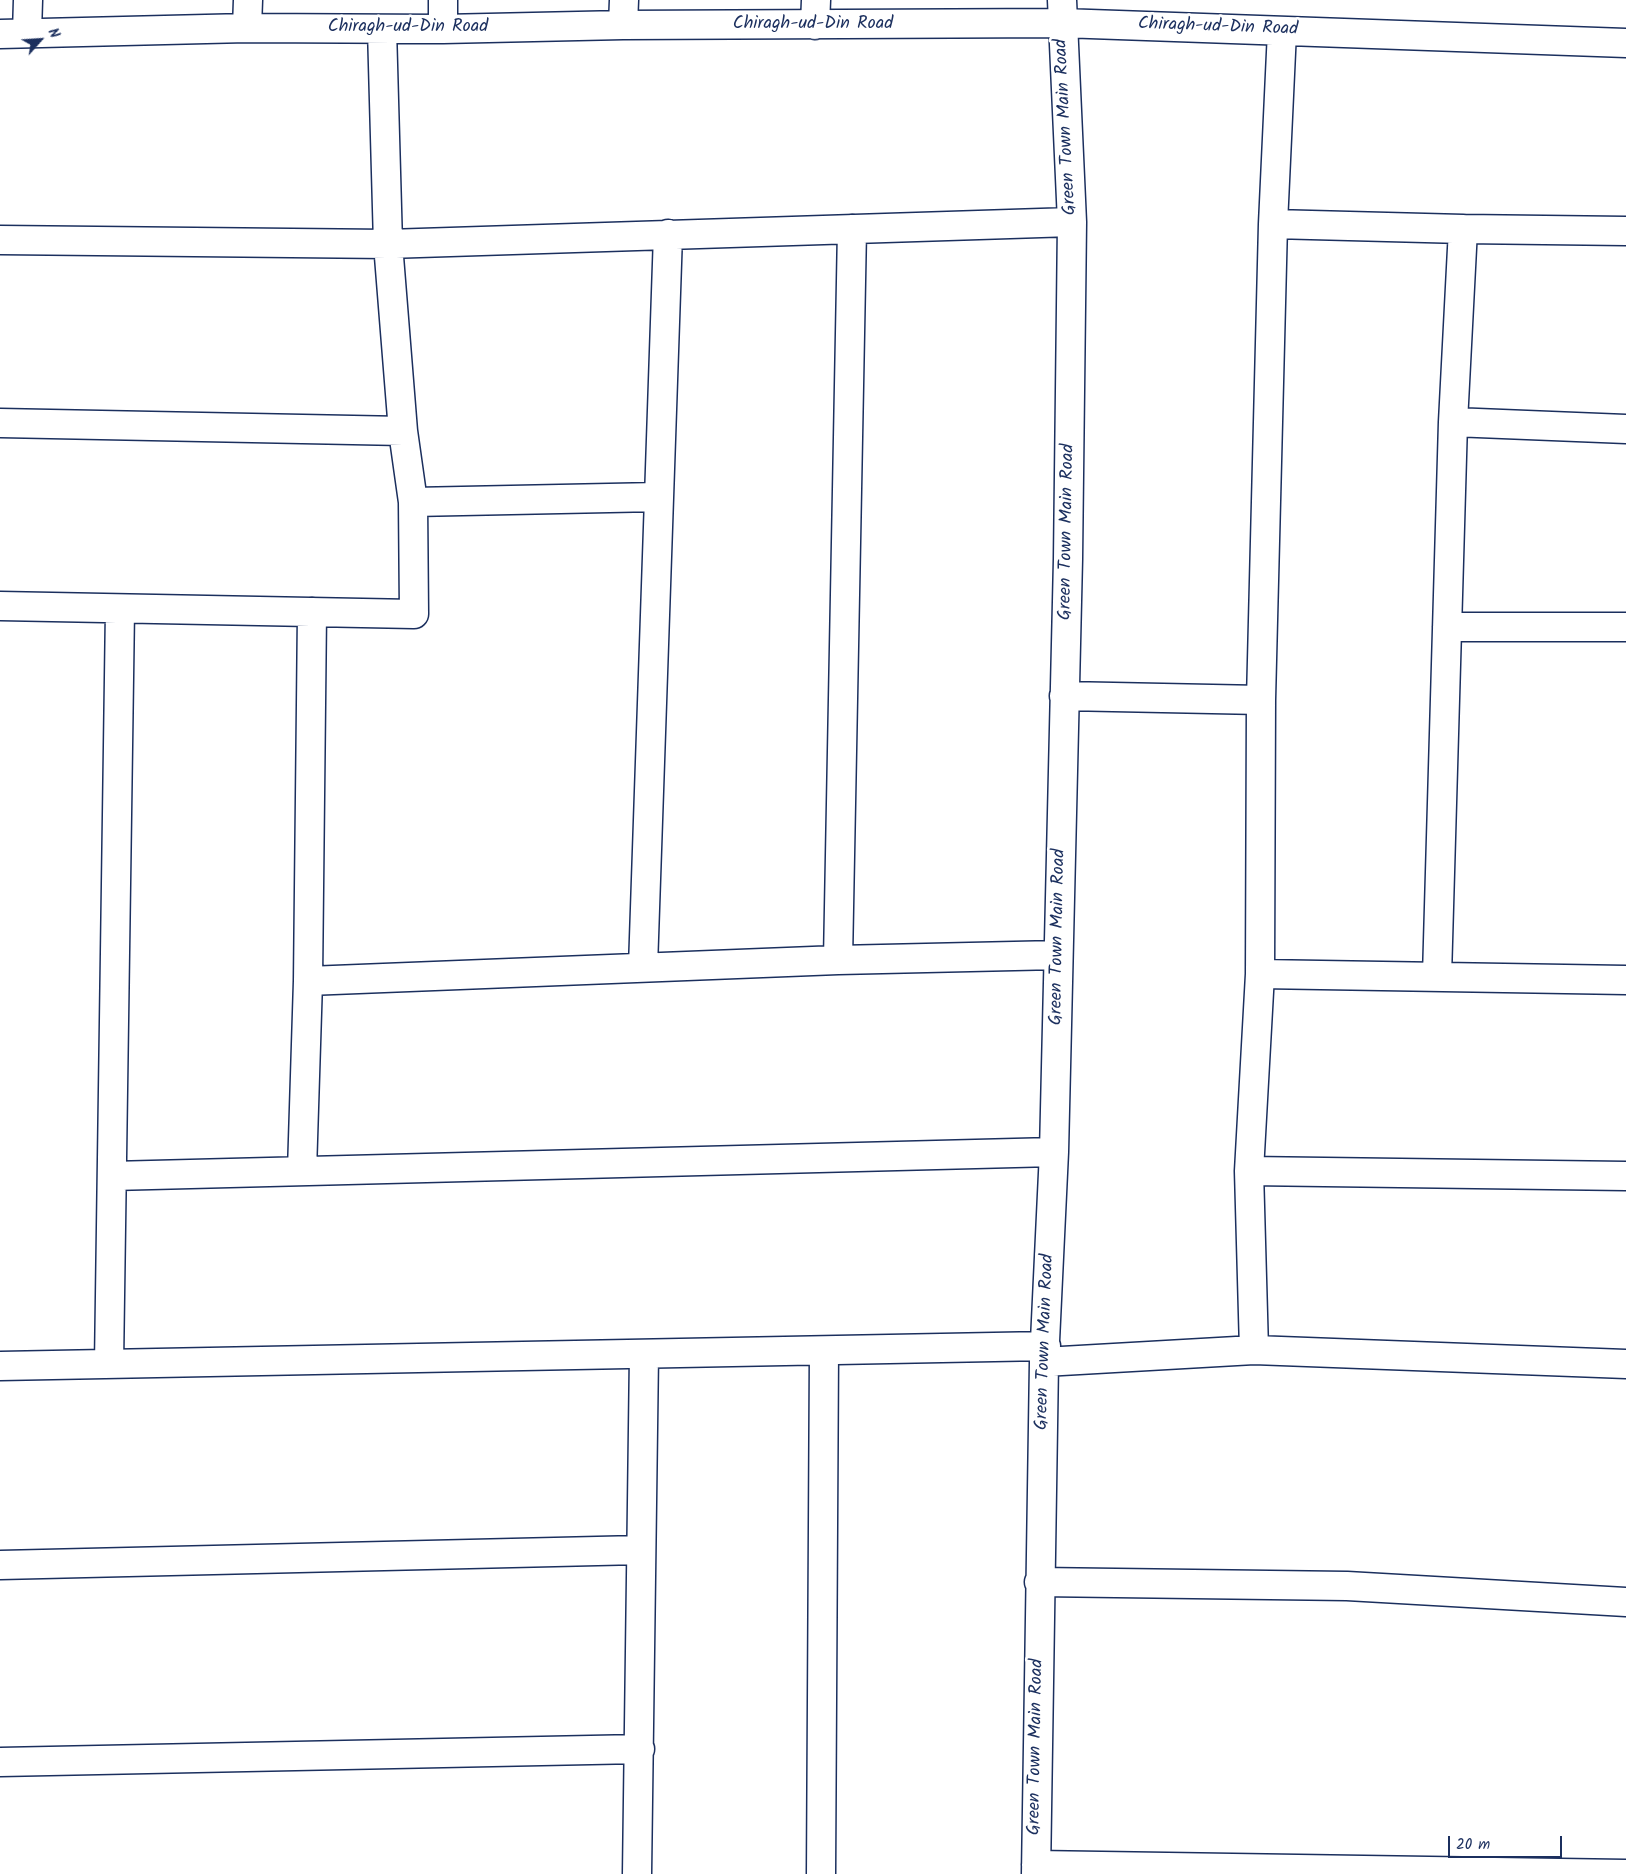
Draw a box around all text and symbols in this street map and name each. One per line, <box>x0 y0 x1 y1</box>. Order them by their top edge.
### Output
street label: Chiragh-ud-Din Road <box>733 14 893 36</box>
street label: Chiragh-ud-Din Road <box>1138 14 1298 42</box>
north arrow <box>15 15 65 65</box>
street label: Chiragh-ud-Din Road <box>328 17 488 39</box>
text: N <box>42 25 65 42</box>
street label: Green Town Main Road <box>1052 38 1082 216</box>
street label: Green Town Main Road <box>1056 444 1080 620</box>
street label: Green Town Main Road <box>1047 849 1071 1025</box>
street label: Green Town Main Road <box>1032 1253 1060 1431</box>
street label: Green Town Main Road <box>1025 1659 1049 1835</box>
scale bar <box>1451 1826 1565 1858</box>
text: 20 m <box>1456 1833 1490 1857</box>

